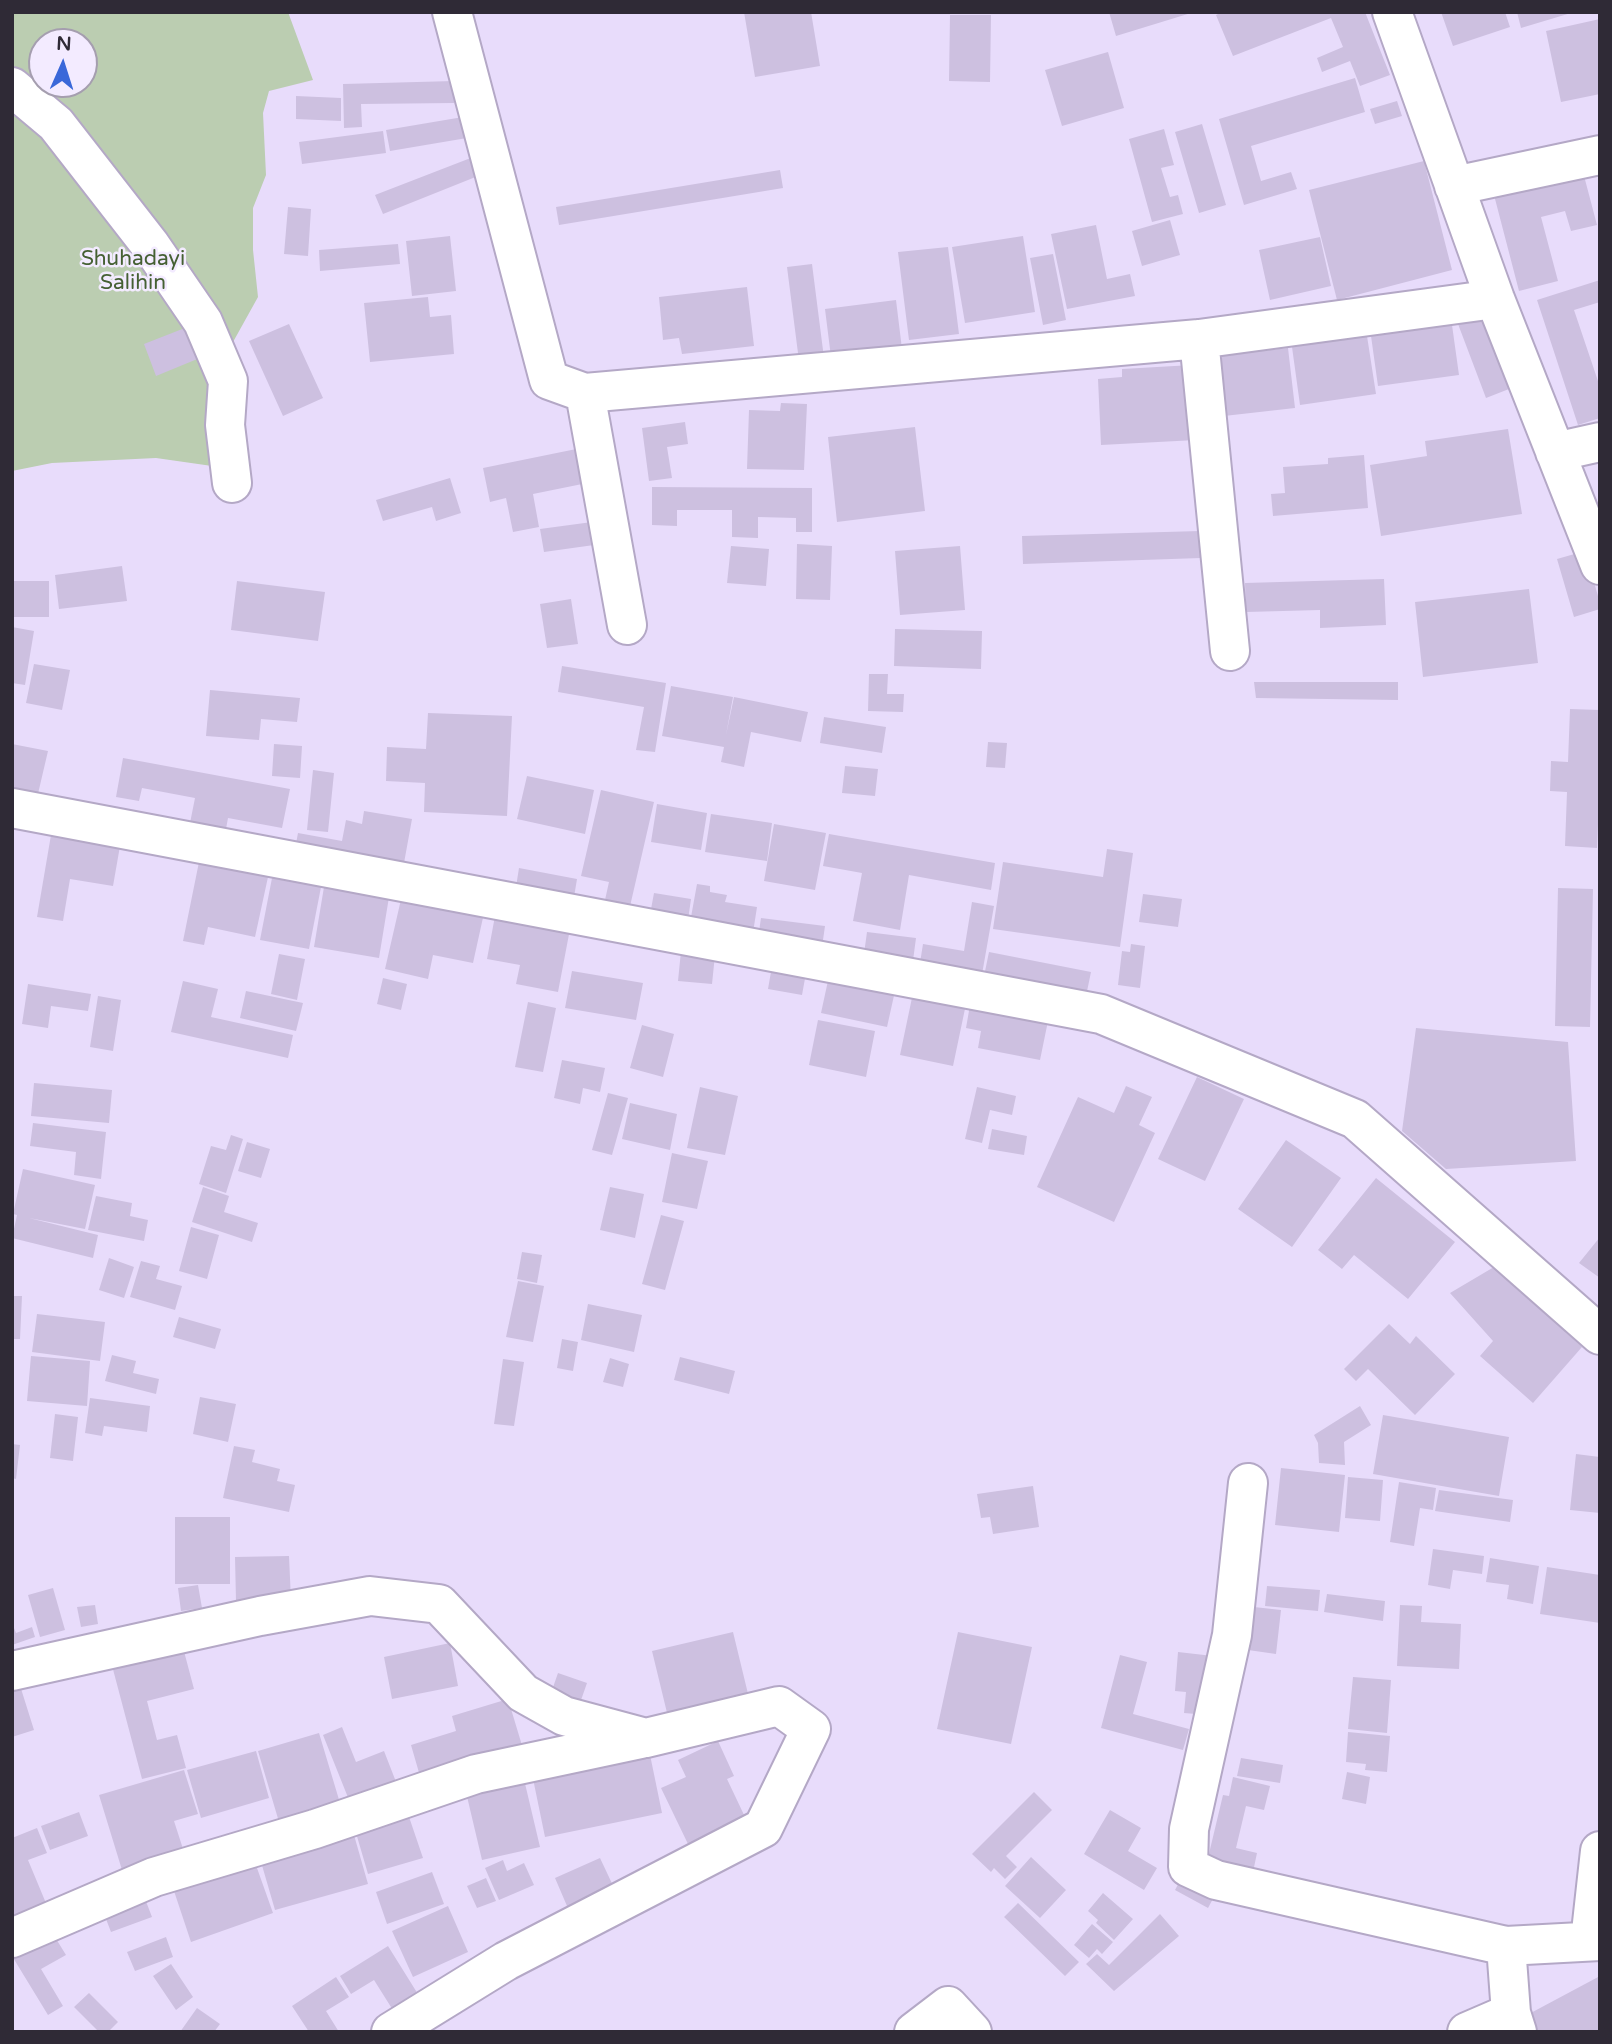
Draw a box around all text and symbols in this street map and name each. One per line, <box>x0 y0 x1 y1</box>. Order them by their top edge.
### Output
north arrow <box>28 28 98 98</box>
text: N <box>56 33 72 55</box>
park label: Shuhadayi Salihin <box>81 246 185 296</box>

